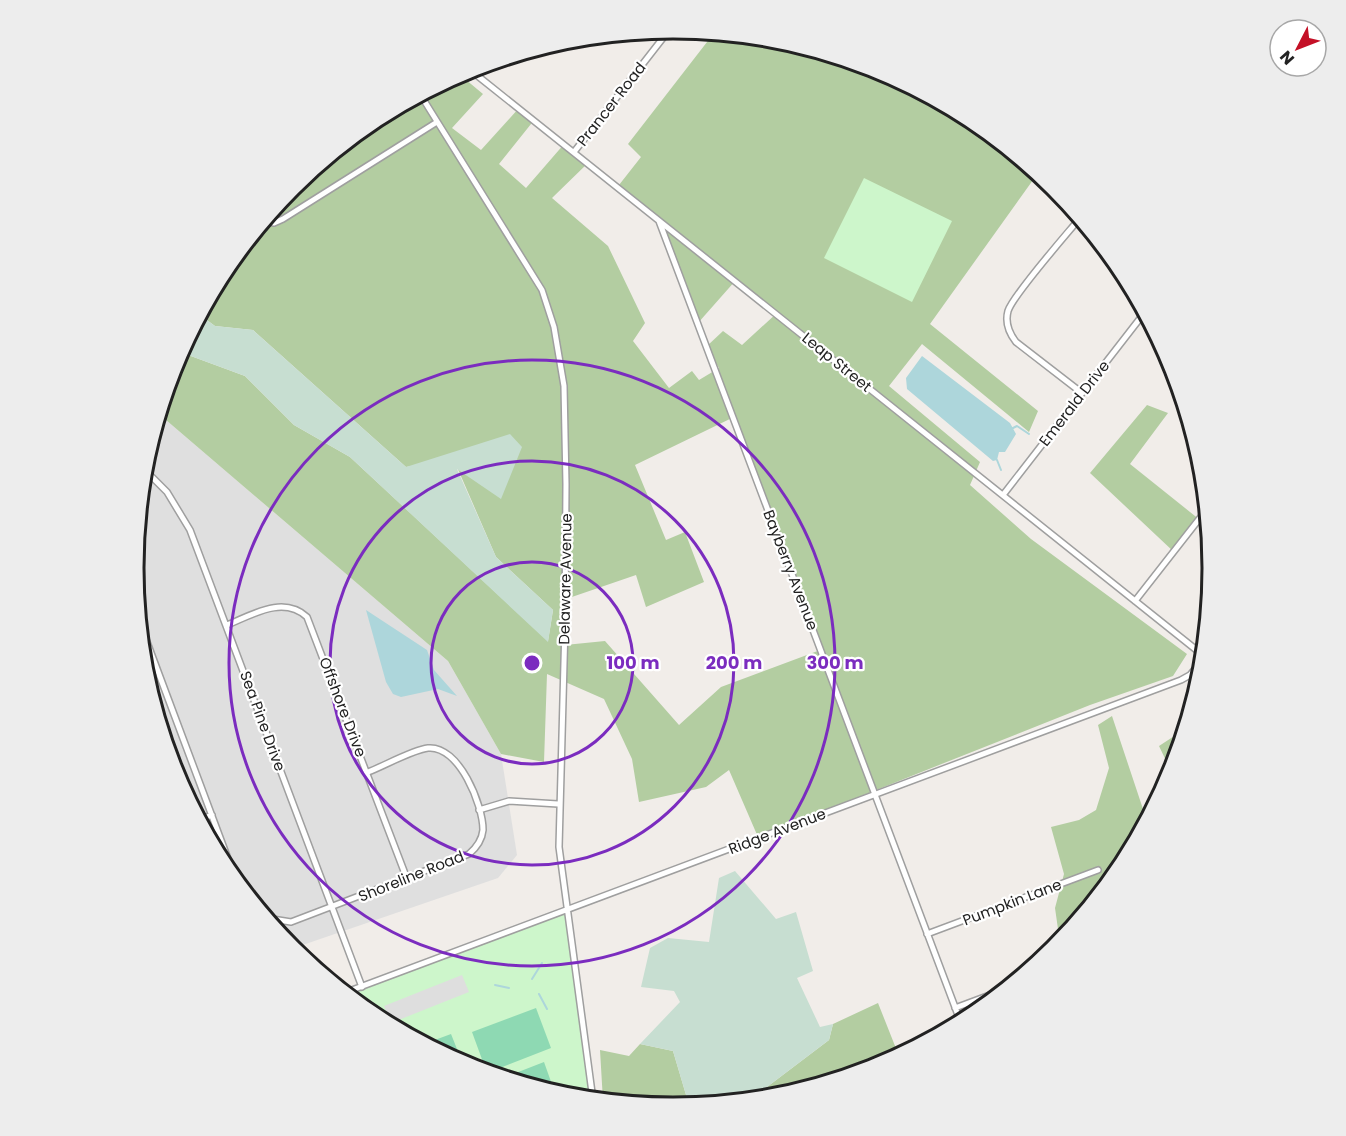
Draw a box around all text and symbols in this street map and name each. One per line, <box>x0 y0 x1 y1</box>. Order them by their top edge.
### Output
north arrow <box>1268 18 1328 78</box>
text: N <box>1275 46 1300 70</box>
street label: Prancer Road <box>572 58 650 150</box>
street label: Leap Street <box>798 327 876 397</box>
street label: Emerald Drive <box>1034 356 1114 450</box>
street label: Bayberry Avenue <box>758 507 824 633</box>
street label: Delaware Avenue <box>553 513 577 645</box>
text: 100 m <box>606 650 660 675</box>
text: 200 m <box>706 650 762 675</box>
text: 300 m <box>806 650 864 675</box>
centre of rings <box>522 653 542 673</box>
street label: Offshore Drive <box>314 654 372 760</box>
street label: Sea Pine Drive <box>235 668 291 774</box>
street label: Ridge Avenue <box>725 803 829 859</box>
street label: Shoreline Road <box>355 845 467 907</box>
street label: Pumpkin Lane <box>959 873 1065 931</box>

